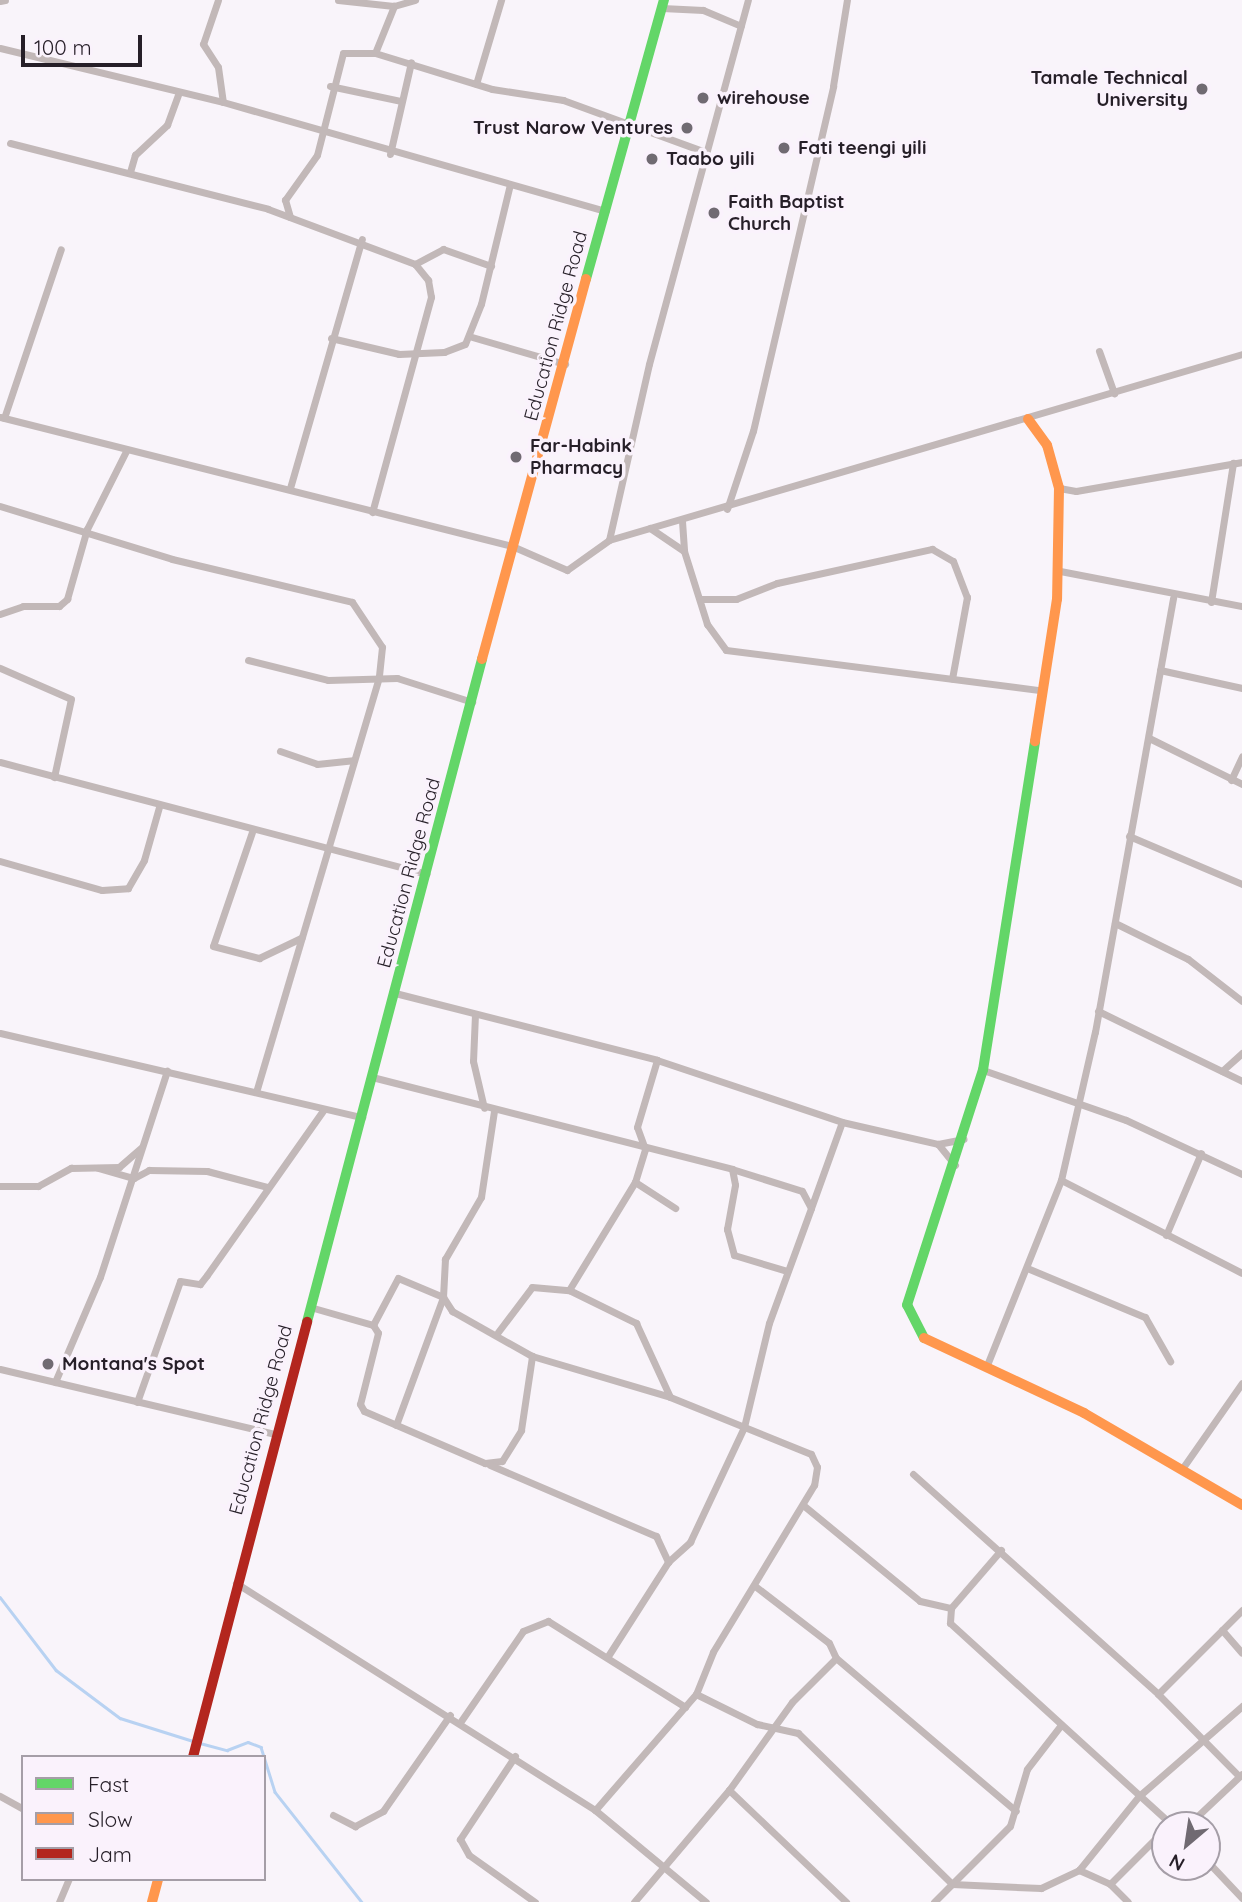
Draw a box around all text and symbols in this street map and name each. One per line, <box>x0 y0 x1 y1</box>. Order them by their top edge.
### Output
scale bar <box>24 21 145 65</box>
text: 100 m <box>34 34 92 60</box>
place label: Tamale Technical University <box>1031 67 1188 111</box>
marker: Tamale Technical University <box>1194 81 1210 97</box>
place label: wirehouse <box>717 87 810 109</box>
marker: wirehouse <box>695 90 711 106</box>
place label: Trust Narow Ventures <box>473 117 673 139</box>
marker: Trust Narow Ventures <box>679 120 695 136</box>
place label: Fati teengi yili <box>798 137 926 159</box>
marker: Fati teengi yili <box>776 140 792 156</box>
place label: Taabo yili <box>666 148 754 170</box>
marker: Taabo yili <box>644 151 660 167</box>
place label: Faith Baptist Church <box>728 191 844 235</box>
marker: Faith Baptist Church <box>706 205 722 221</box>
street label: Education Ridge Road <box>520 229 592 423</box>
place label: Far-Habink Pharmacy <box>530 435 632 479</box>
marker: Far-Habink Pharmacy <box>508 449 524 465</box>
street label: Education Ridge Road <box>373 776 445 970</box>
street label: Education Ridge Road <box>225 1323 297 1517</box>
place label: Montana's Spot <box>62 1353 205 1375</box>
marker: Montana's Spot <box>40 1356 56 1372</box>
legend <box>21 1755 266 1881</box>
text: Fast <box>88 1771 129 1797</box>
text: Slow <box>88 1806 133 1832</box>
north arrow <box>1151 1811 1221 1881</box>
text: Jam <box>88 1841 132 1867</box>
text: N <box>1165 1849 1189 1876</box>

